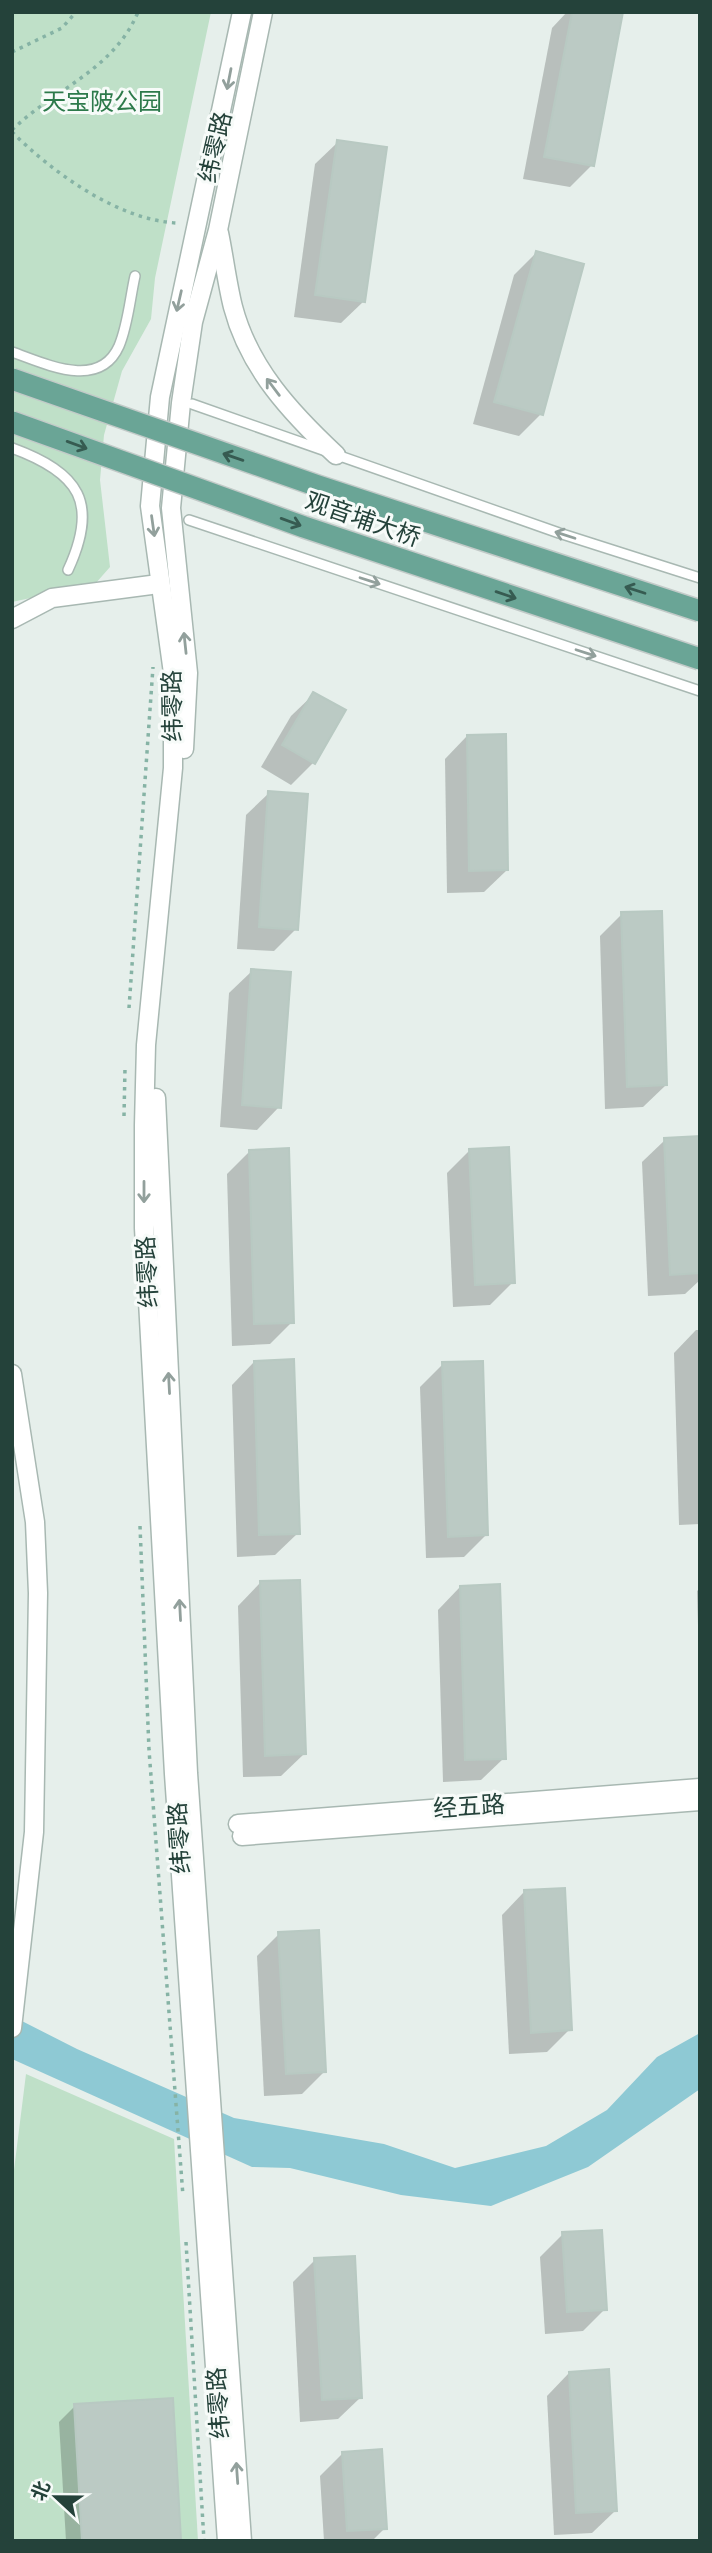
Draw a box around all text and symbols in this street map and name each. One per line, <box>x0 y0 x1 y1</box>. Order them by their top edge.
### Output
one-way arrow <box>222 67 236 90</box>
park label: 天宝陂公园 <box>42 86 162 117</box>
street label: 纬零路 <box>192 108 238 186</box>
one-way arrow <box>172 289 186 312</box>
one-way arrow <box>266 379 281 397</box>
one-way arrow <box>65 440 87 453</box>
one-way arrow <box>222 450 244 462</box>
street label: 观音埔大桥 <box>301 485 425 553</box>
one-way arrow <box>146 514 159 537</box>
one-way arrow <box>279 517 301 529</box>
one-way arrow <box>554 528 576 541</box>
one-way arrow <box>359 575 381 588</box>
one-way arrow <box>624 582 646 595</box>
one-way arrow <box>495 590 517 602</box>
one-way arrow <box>178 632 191 655</box>
one-way arrow <box>574 648 596 660</box>
street label: 纬零路 <box>156 670 188 742</box>
one-way arrow <box>137 1180 151 1203</box>
street label: 纬零路 <box>130 1235 164 1309</box>
one-way arrow <box>162 1372 175 1395</box>
one-way arrow <box>173 1599 186 1622</box>
street label: 经五路 <box>432 1788 506 1824</box>
street label: 纬零路 <box>161 1801 197 1875</box>
street label: 纬零路 <box>200 2366 236 2440</box>
north arrow <box>21 2462 91 2532</box>
one-way arrow <box>230 2462 243 2484</box>
text: 北 <box>26 2477 56 2504</box>

